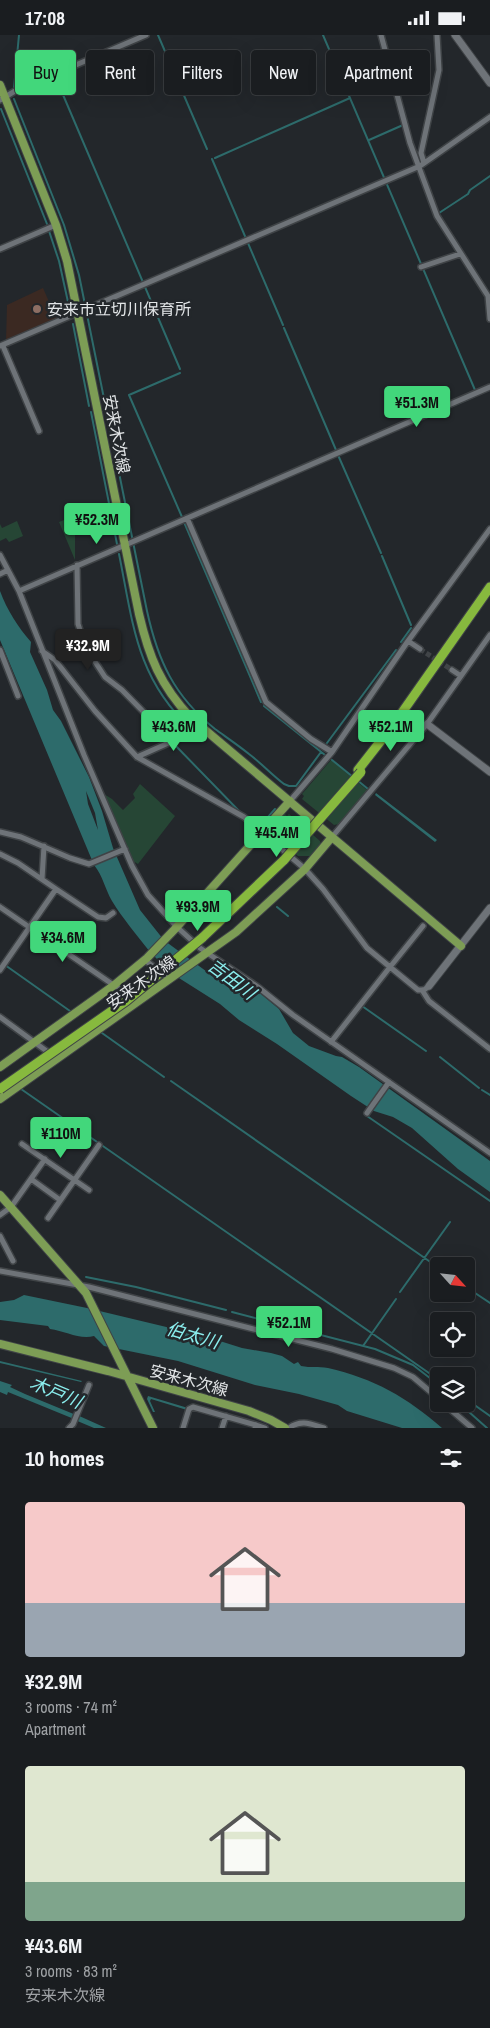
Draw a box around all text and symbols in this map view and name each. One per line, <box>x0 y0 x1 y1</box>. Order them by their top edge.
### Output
text: 17:08 <box>25 5 65 31</box>
chip: Buy <box>15 50 76 95</box>
chip: Rent <box>86 50 154 95</box>
chip: Filters <box>164 50 241 95</box>
chip: New <box>251 50 316 95</box>
chip: Apartment <box>326 50 430 95</box>
place label: 安来市立切川保育所 <box>47 298 191 320</box>
marker: 安来市立切川保育所 <box>31 303 43 315</box>
pin: ¥51.3M <box>376 385 458 428</box>
text: ¥51.3M <box>395 391 439 413</box>
street label: 安来木次線 <box>99 393 135 475</box>
pin: ¥52.3M <box>56 503 138 545</box>
text: ¥52.3M <box>75 508 119 530</box>
pin: ¥32.9M <box>47 629 129 671</box>
text: ¥32.9M <box>66 634 110 656</box>
pin: ¥43.6M <box>133 709 215 752</box>
pin: ¥52.1M <box>350 709 432 752</box>
text: ¥43.6M <box>152 715 196 737</box>
text: ¥52.1M <box>369 715 413 737</box>
pin: ¥45.4M <box>236 815 318 858</box>
text: ¥45.4M <box>255 821 299 843</box>
pin: ¥93.9M <box>157 889 239 932</box>
text: ¥93.9M <box>176 895 220 917</box>
pin: ¥34.6M <box>22 921 104 963</box>
text: ¥34.6M <box>41 926 85 948</box>
street label: 安来木次線 <box>102 950 180 1014</box>
water label: 吉田川 <box>203 953 263 1006</box>
pin: ¥110M <box>26 1117 96 1159</box>
text: ¥110M <box>41 1122 81 1144</box>
north arrow <box>430 1257 475 1303</box>
map controls <box>430 1257 475 1412</box>
pin: ¥52.1M <box>248 1305 330 1348</box>
text: ¥52.1M <box>267 1311 311 1333</box>
button: locate <box>430 1312 475 1357</box>
water label: 伯太川 <box>164 1316 224 1355</box>
street label: 安来木次線 <box>148 1359 230 1401</box>
button: layers <box>430 1367 475 1412</box>
water label: 木戸川 <box>26 1370 88 1415</box>
text: 10 homes <box>25 1444 104 1473</box>
icon: filters <box>437 1444 465 1472</box>
icon: home <box>200 1534 290 1624</box>
text: ¥32.9M <box>25 1667 82 1696</box>
text: 3 rooms · 74 m² <box>25 1696 117 1718</box>
text: Apartment <box>25 1718 86 1740</box>
icon: home <box>200 1798 290 1888</box>
text: ¥43.6M <box>25 1931 82 1960</box>
text: 3 rooms · 83 m² <box>25 1960 117 1982</box>
text: 安来木次線 <box>25 1984 105 2006</box>

